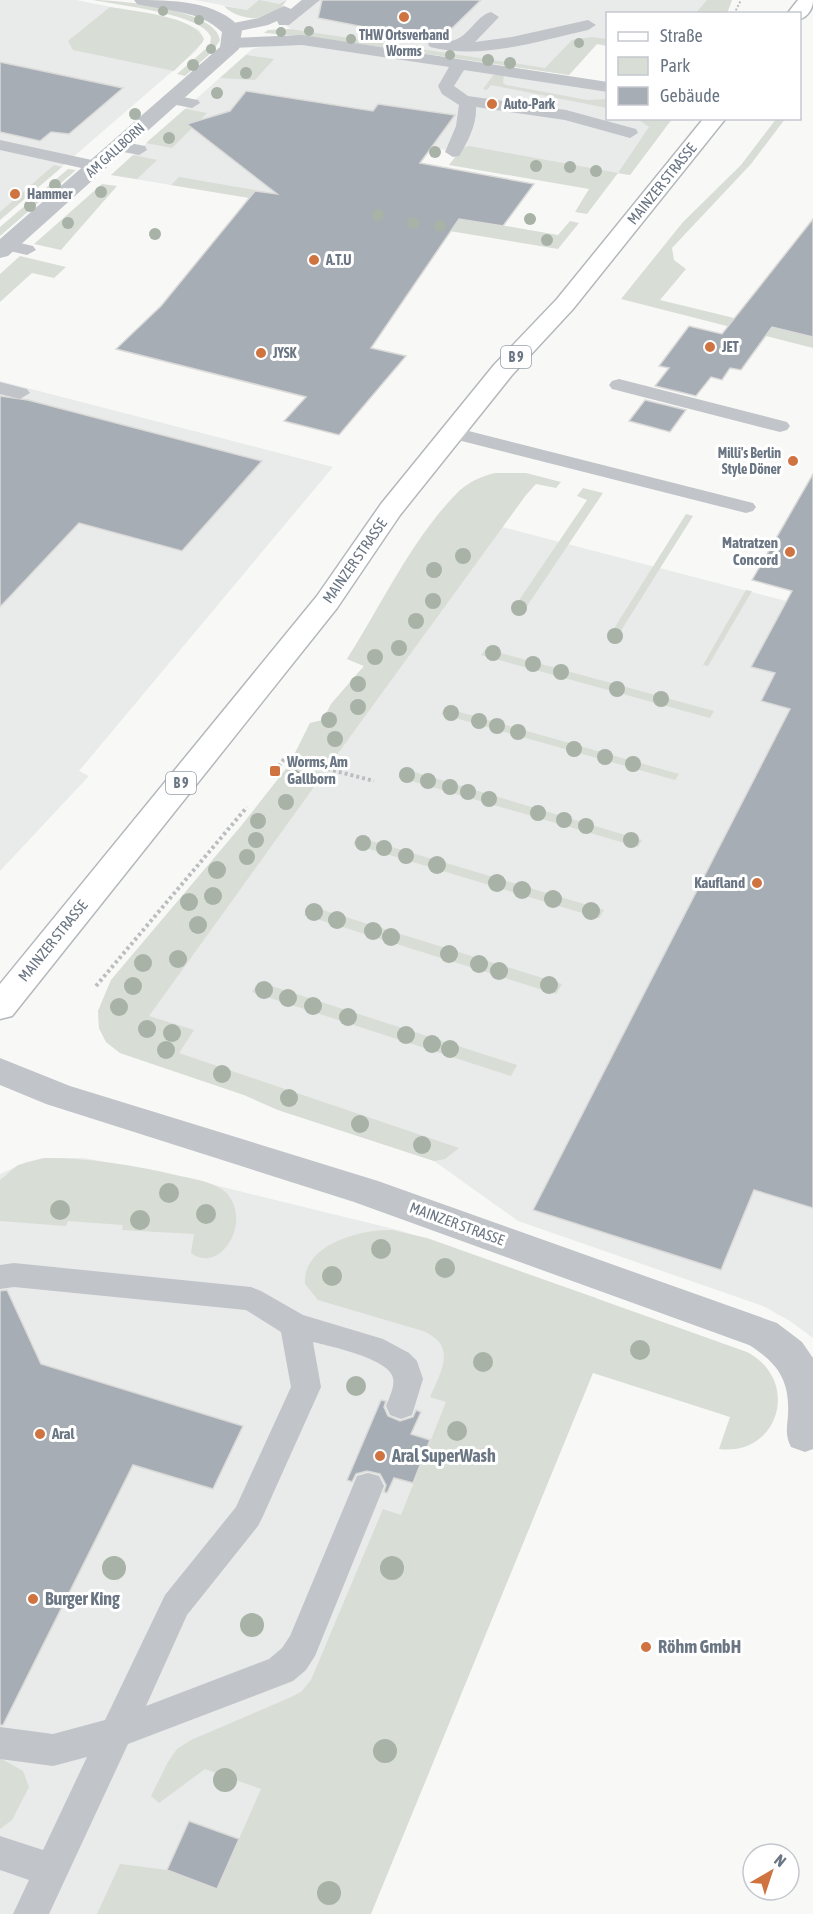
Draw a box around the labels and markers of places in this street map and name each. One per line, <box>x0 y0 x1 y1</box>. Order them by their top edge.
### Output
marker: THW Ortsverband Worms <box>397 10 411 24</box>
place label: THW Ortsverband Worms <box>359 27 449 59</box>
place label: Auto-Park <box>503 96 556 112</box>
marker: Auto-Park <box>485 97 499 111</box>
place label: Hammer <box>27 186 73 202</box>
marker: Hammer <box>8 187 22 201</box>
place label: A.T.U <box>325 252 352 268</box>
marker: A.T.U <box>307 253 321 267</box>
place label: JET <box>721 339 739 355</box>
marker: JET <box>703 340 717 354</box>
place label: JYSK <box>272 345 297 361</box>
marker: JYSK <box>254 346 268 360</box>
place label: Milli's Berlin Style Döner <box>718 445 782 477</box>
marker: Milli's Berlin Style Döner <box>786 454 800 468</box>
place label: Matratzen Concord <box>722 534 778 568</box>
marker: Matratzen Concord <box>783 545 797 559</box>
place label: Worms, Am Gallborn <box>286 753 348 787</box>
marker: Worms, Am Gallborn <box>268 764 282 778</box>
place label: Kaufland <box>694 874 745 891</box>
marker: Kaufland <box>750 876 764 890</box>
place label: Aral <box>51 1425 75 1442</box>
marker: Aral <box>33 1427 47 1441</box>
place label: Aral SuperWash <box>391 1445 496 1466</box>
marker: Aral SuperWash <box>373 1449 387 1463</box>
place label: Burger King <box>45 1588 120 1609</box>
marker: Burger King <box>26 1592 40 1606</box>
place label: Röhm GmbH <box>658 1636 741 1657</box>
marker: Röhm GmbH <box>639 1640 653 1654</box>

